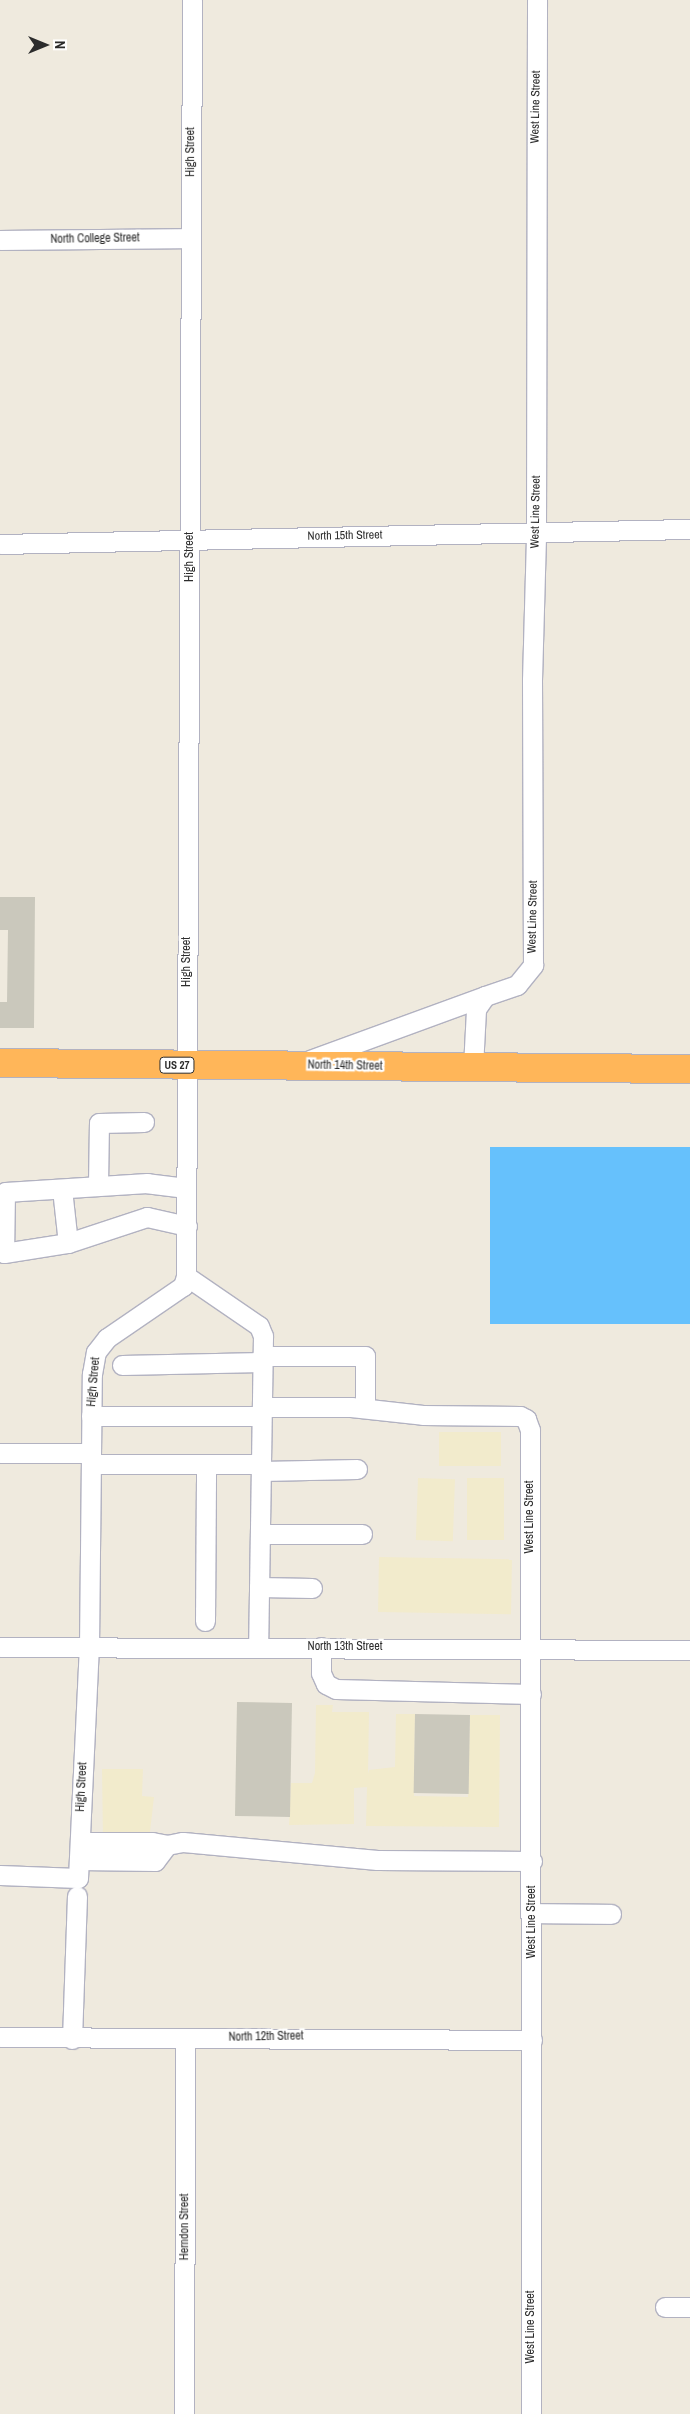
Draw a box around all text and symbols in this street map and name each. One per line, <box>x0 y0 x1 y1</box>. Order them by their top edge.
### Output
north arrow <box>20 20 70 70</box>
text: N <box>51 41 69 49</box>
street label: West Line Street <box>528 70 544 144</box>
street label: High Street <box>184 127 198 177</box>
street label: North College Street <box>50 231 140 247</box>
street label: West Line Street <box>528 475 544 549</box>
street label: North 15th Street <box>307 528 383 544</box>
street label: High Street <box>183 532 197 582</box>
street label: West Line Street <box>525 880 541 954</box>
street label: High Street <box>180 937 194 987</box>
road number: US 27 <box>158 1056 196 1074</box>
street label: North 14th Street <box>307 1058 383 1074</box>
street label: High Street <box>85 1357 103 1407</box>
street label: West Line Street <box>523 1480 537 1554</box>
street label: North 13th Street <box>308 1640 382 1654</box>
street label: High Street <box>74 1762 90 1812</box>
street label: West Line Street <box>525 1885 539 1959</box>
street label: North 12th Street <box>228 2029 304 2045</box>
street label: Herndon Street <box>178 2194 192 2260</box>
street label: West Line Street <box>524 2290 538 2364</box>

